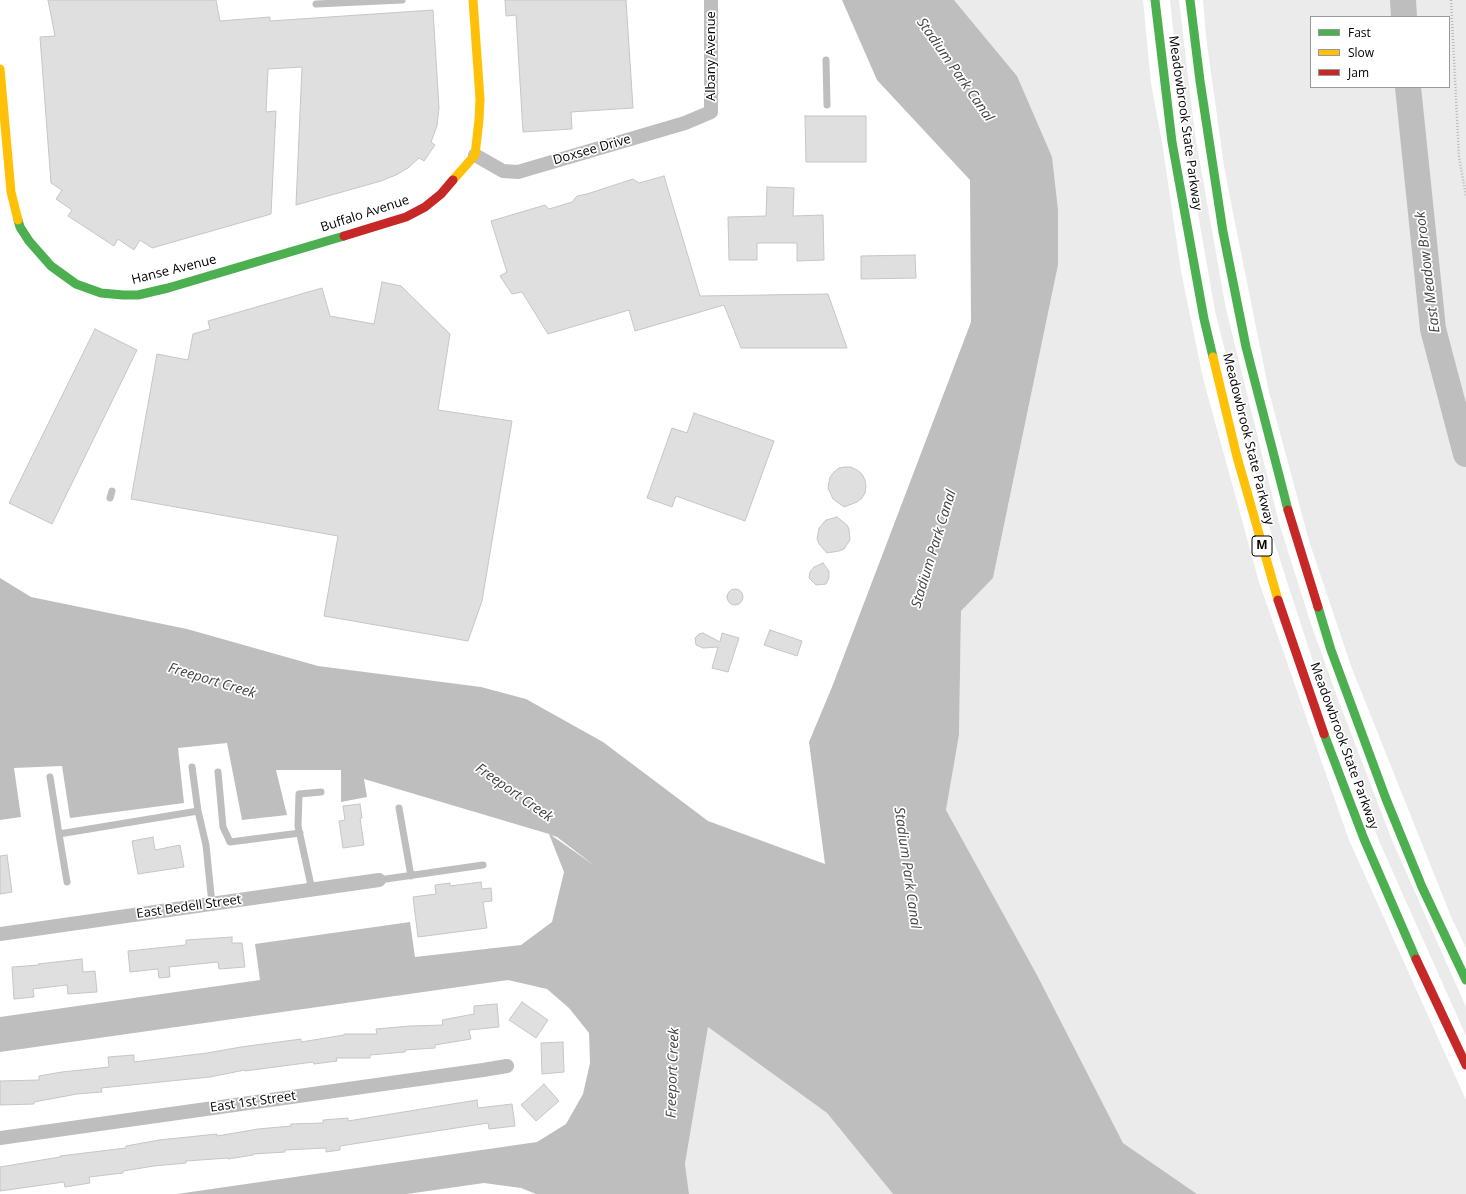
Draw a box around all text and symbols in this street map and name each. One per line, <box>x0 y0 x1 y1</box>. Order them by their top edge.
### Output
street label: Albany Avenue <box>703 11 719 101</box>
water label: Stadium Park Canal <box>913 15 997 125</box>
legend <box>1310 16 1450 88</box>
text: Fast <box>1348 24 1371 41</box>
street label: Meadowbrook State Parkway <box>1165 35 1205 211</box>
text: Slow <box>1348 44 1374 61</box>
text: Jam <box>1348 64 1369 81</box>
street label: Doxsee Drive <box>551 131 633 169</box>
street label: Buffalo Avenue <box>319 192 411 236</box>
water label: East Meadow Brook <box>1412 210 1444 334</box>
street label: Hanse Avenue <box>130 252 218 288</box>
street label: Meadowbrook State Parkway <box>1219 351 1277 527</box>
water label: Stadium Park Canal <box>908 488 960 610</box>
road number: M <box>1252 536 1272 556</box>
water label: Freeport Creek <box>166 660 258 702</box>
street label: Meadowbrook State Parkway <box>1306 660 1382 832</box>
water label: Freeport Creek <box>472 760 556 826</box>
water label: Stadium Park Canal <box>890 806 924 930</box>
street label: East Bedell Street <box>136 892 242 922</box>
water label: Freeport Creek <box>663 1028 683 1118</box>
street label: East 1st Street <box>209 1088 297 1116</box>

